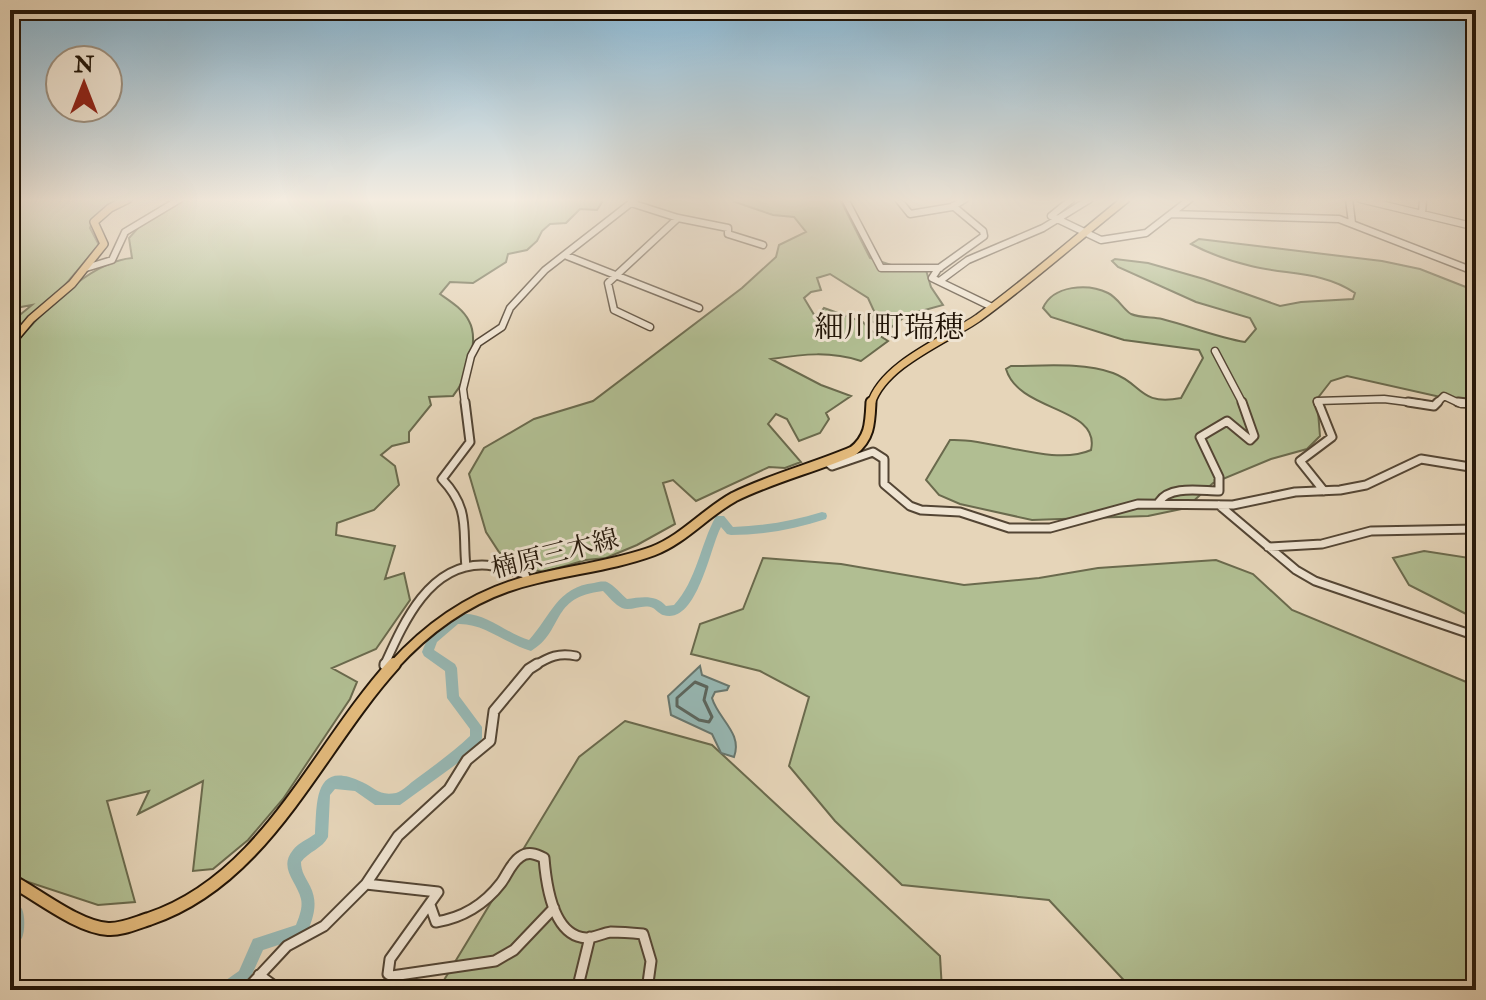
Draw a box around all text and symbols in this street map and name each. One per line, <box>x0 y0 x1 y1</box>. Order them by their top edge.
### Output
north arrow <box>44 44 124 124</box>
text: N <box>73 51 94 79</box>
district label: 細川町瑞穂 <box>814 309 964 346</box>
street label: 楠原三木線 <box>488 523 622 585</box>

